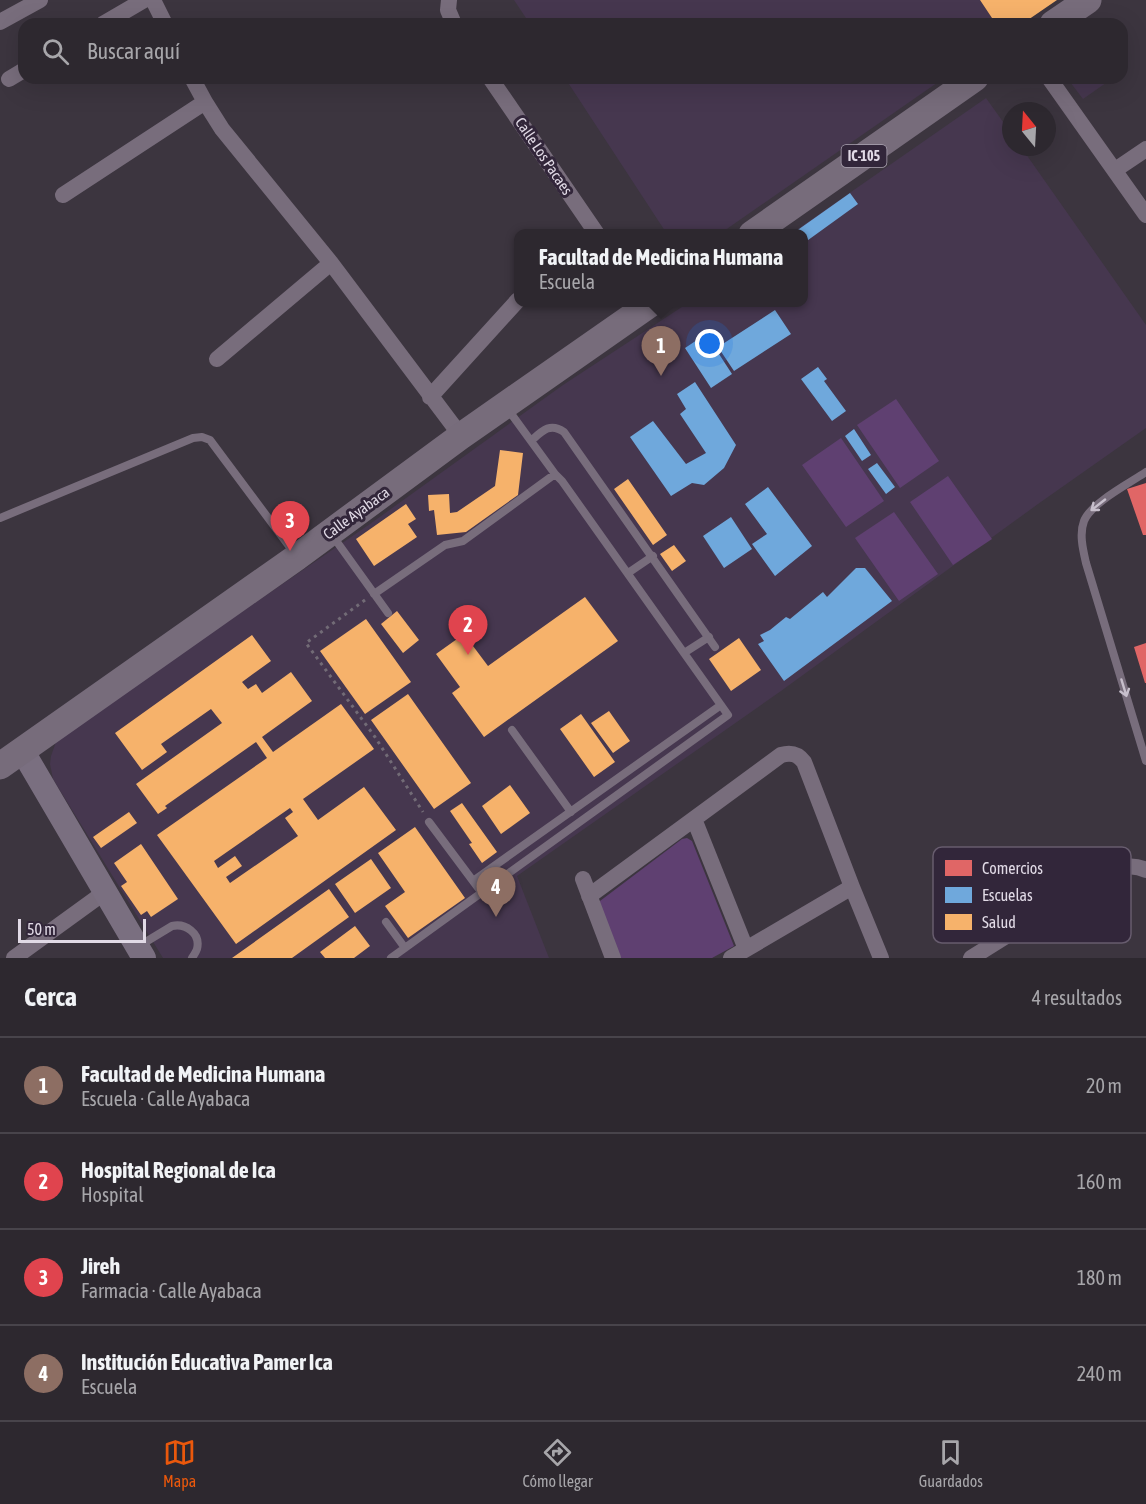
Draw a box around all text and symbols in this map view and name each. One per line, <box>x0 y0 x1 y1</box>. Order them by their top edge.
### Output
search box <box>18 18 1128 84</box>
icon: search <box>39 35 72 68</box>
text: Buscar aquí <box>87 38 180 64</box>
north arrow <box>1002 102 1056 156</box>
street label: Calle Los Pacaes <box>512 114 576 198</box>
road number: IC-105 <box>842 145 886 167</box>
popup <box>514 229 808 307</box>
text: Facultad de Medicina Humana <box>539 244 783 270</box>
text: Escuela <box>539 270 595 293</box>
pin: 1 <box>642 326 680 376</box>
your location <box>695 329 724 358</box>
street label: Calle Ayabaca <box>320 483 392 543</box>
one-way arrow <box>1090 499 1106 512</box>
pin: 3 <box>270 502 310 551</box>
pin: 2 <box>448 606 488 655</box>
one-way arrow <box>1119 678 1130 697</box>
legend <box>933 847 1131 943</box>
text: Comercios <box>982 859 1043 877</box>
pin: 4 <box>476 868 516 917</box>
text: Escuelas <box>982 886 1033 904</box>
text: Salud <box>982 913 1016 931</box>
scale bar <box>18 916 146 944</box>
text: 50 m <box>27 920 56 938</box>
text: Cerca <box>24 982 77 1012</box>
text: 4 resultados <box>1032 986 1122 1009</box>
text: Facultad de Medicina Humana <box>81 1061 325 1087</box>
text: 1 <box>39 1074 48 1097</box>
text: 20 m <box>1086 1074 1122 1097</box>
text: Escuela · Calle Ayabaca <box>81 1087 250 1110</box>
text: Hospital Regional de Ica <box>81 1157 276 1183</box>
text: 2 <box>39 1170 48 1193</box>
text: 160 m <box>1077 1170 1122 1193</box>
text: Hospital <box>81 1183 144 1206</box>
text: Jireh <box>81 1253 120 1279</box>
text: 3 <box>39 1266 48 1289</box>
text: 180 m <box>1077 1266 1122 1289</box>
text: Farmacia · Calle Ayabaca <box>81 1279 262 1302</box>
text: Institución Educativa Pamer Ica <box>81 1349 333 1375</box>
text: 4 <box>39 1362 48 1385</box>
text: 240 m <box>1077 1362 1122 1385</box>
text: Escuela <box>81 1375 137 1398</box>
tab: Mapa <box>163 1436 196 1490</box>
tab: Cómo llegar <box>522 1436 593 1490</box>
tab: Guardados <box>919 1436 983 1490</box>

